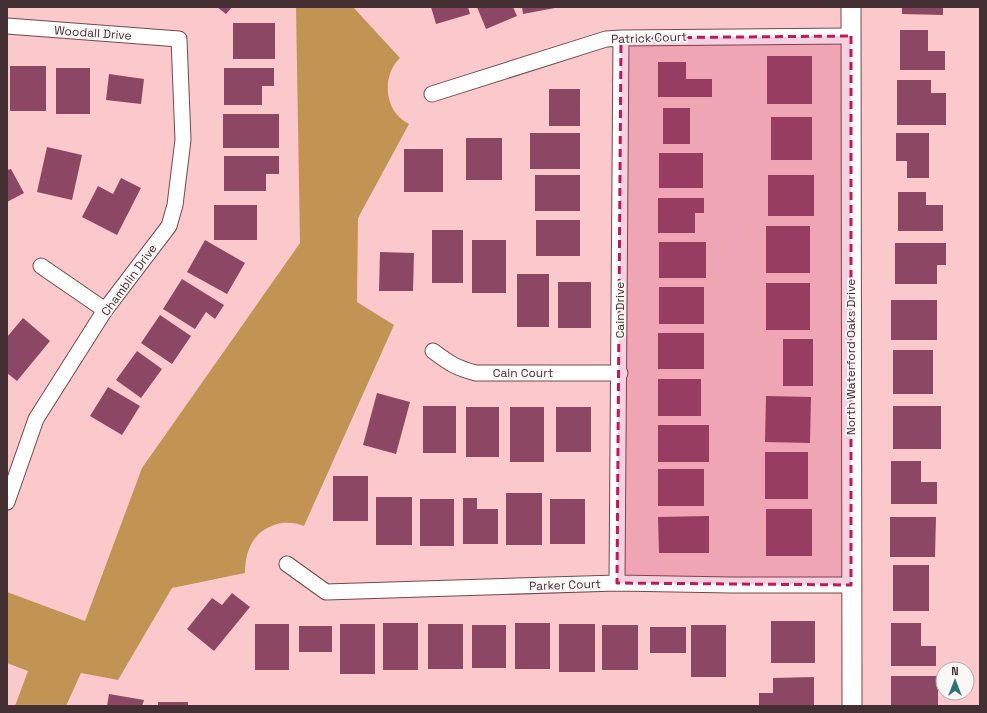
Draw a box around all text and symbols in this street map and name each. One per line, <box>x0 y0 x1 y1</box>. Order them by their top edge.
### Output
street label: Woodall Drive <box>54 22 132 44</box>
street label: Patrick Court <box>611 29 687 47</box>
street label: Chamblin Drive <box>98 241 160 319</box>
street label: North Waterford Oaks Drive <box>843 279 859 435</box>
street label: Cain Drive <box>612 282 628 338</box>
street label: Cain Court <box>493 365 553 381</box>
street label: Parker Court <box>529 576 601 594</box>
north arrow <box>935 661 975 701</box>
text: N <box>951 664 959 678</box>

